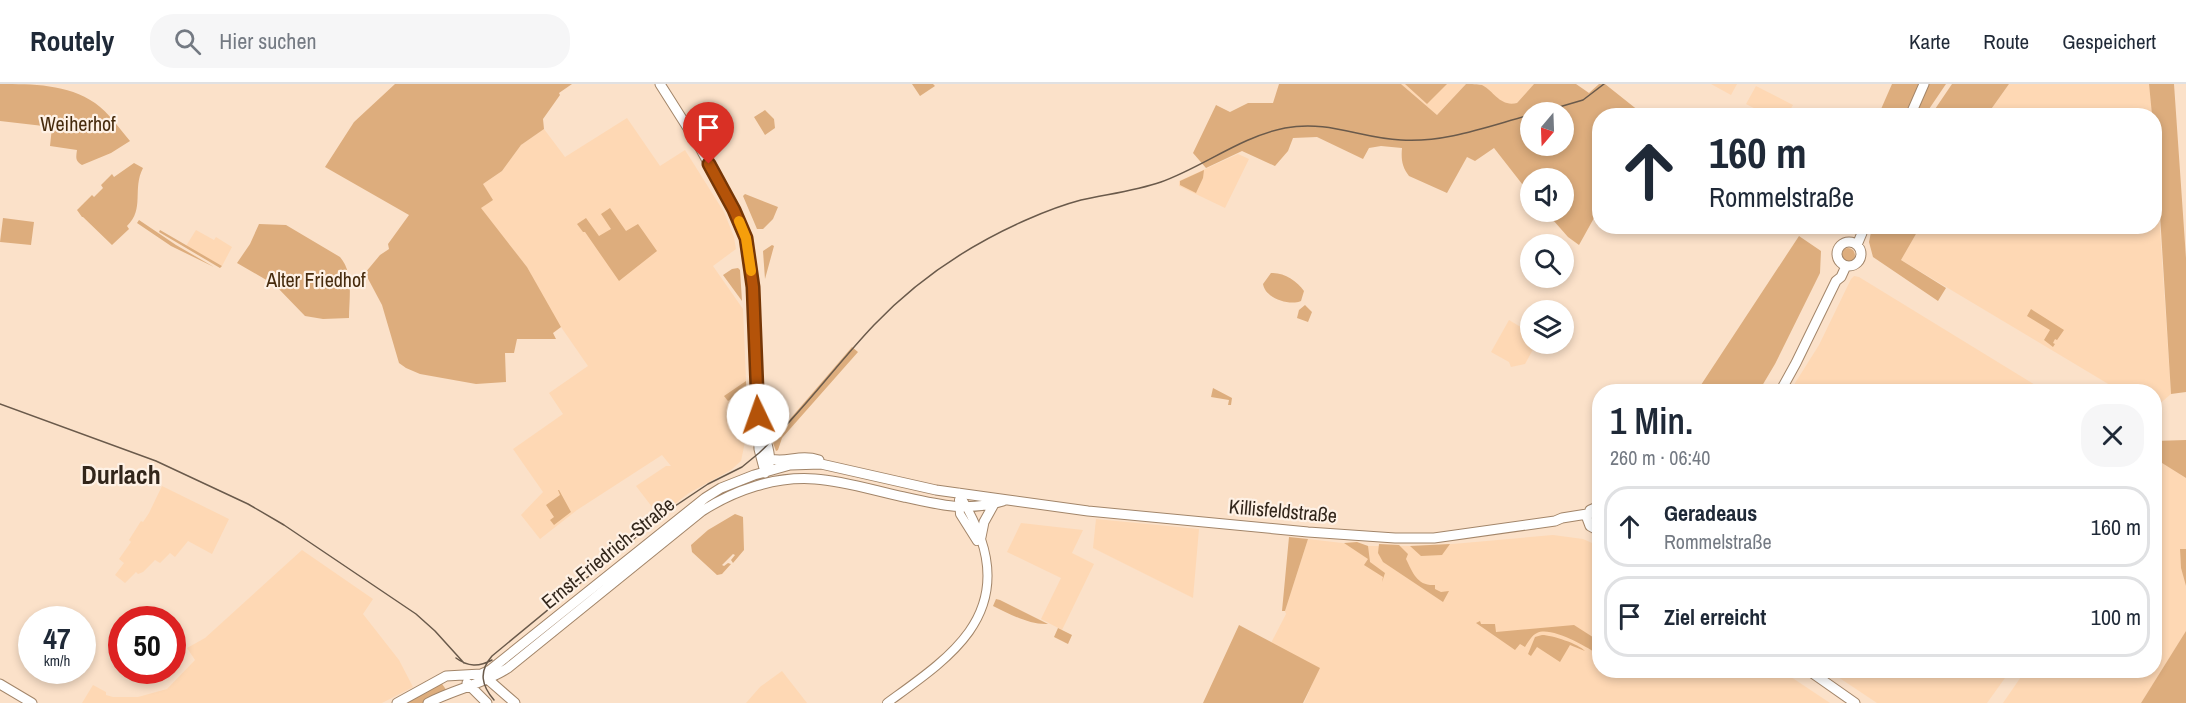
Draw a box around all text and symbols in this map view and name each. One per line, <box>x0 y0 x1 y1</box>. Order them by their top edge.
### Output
search box <box>150 14 570 68</box>
text: Routely <box>30 22 114 60</box>
icon: search <box>171 25 204 58</box>
text: Hier suchen <box>219 26 316 56</box>
text: Karte <box>1909 27 1950 56</box>
text: Route <box>1983 27 2029 56</box>
text: Gespeichert <box>2062 27 2156 56</box>
pin <box>683 102 734 164</box>
north arrow <box>1520 102 1574 156</box>
map controls <box>1520 102 1574 354</box>
park label: Weiherhof <box>40 110 116 137</box>
icon: arrive <box>692 111 725 144</box>
text: 160 m <box>1709 125 1807 181</box>
icon: ahead <box>1610 132 1688 210</box>
button: sound <box>1520 168 1574 222</box>
text: Rommelstraße <box>1709 179 1854 215</box>
button: search <box>1520 234 1574 288</box>
park label: Alter Friedhof <box>265 266 366 293</box>
button: layers <box>1520 300 1574 354</box>
position arrow <box>726 383 790 447</box>
text: 1 Min. <box>1610 397 1693 445</box>
button: close <box>2081 404 2144 467</box>
text: 260 m · 06:40 <box>1610 444 1710 471</box>
district label: Durlach <box>81 457 161 492</box>
street label: Ernst-Friedrich-Straße <box>535 491 680 615</box>
street label: Killisfeldstraße <box>1228 492 1338 529</box>
text: Geradeaus <box>1664 498 1757 528</box>
icon: ahead <box>1613 510 1646 543</box>
text: 160 m <box>2091 512 2141 542</box>
text: Rommelstraße <box>1664 528 1772 555</box>
icon: arrive <box>1613 600 1646 633</box>
text: Ziel erreicht <box>1664 602 1766 632</box>
text: 100 m <box>2091 602 2141 632</box>
speed limit sign: 50 <box>108 606 186 684</box>
text: 47 <box>43 618 71 658</box>
text: km/h <box>44 650 70 671</box>

